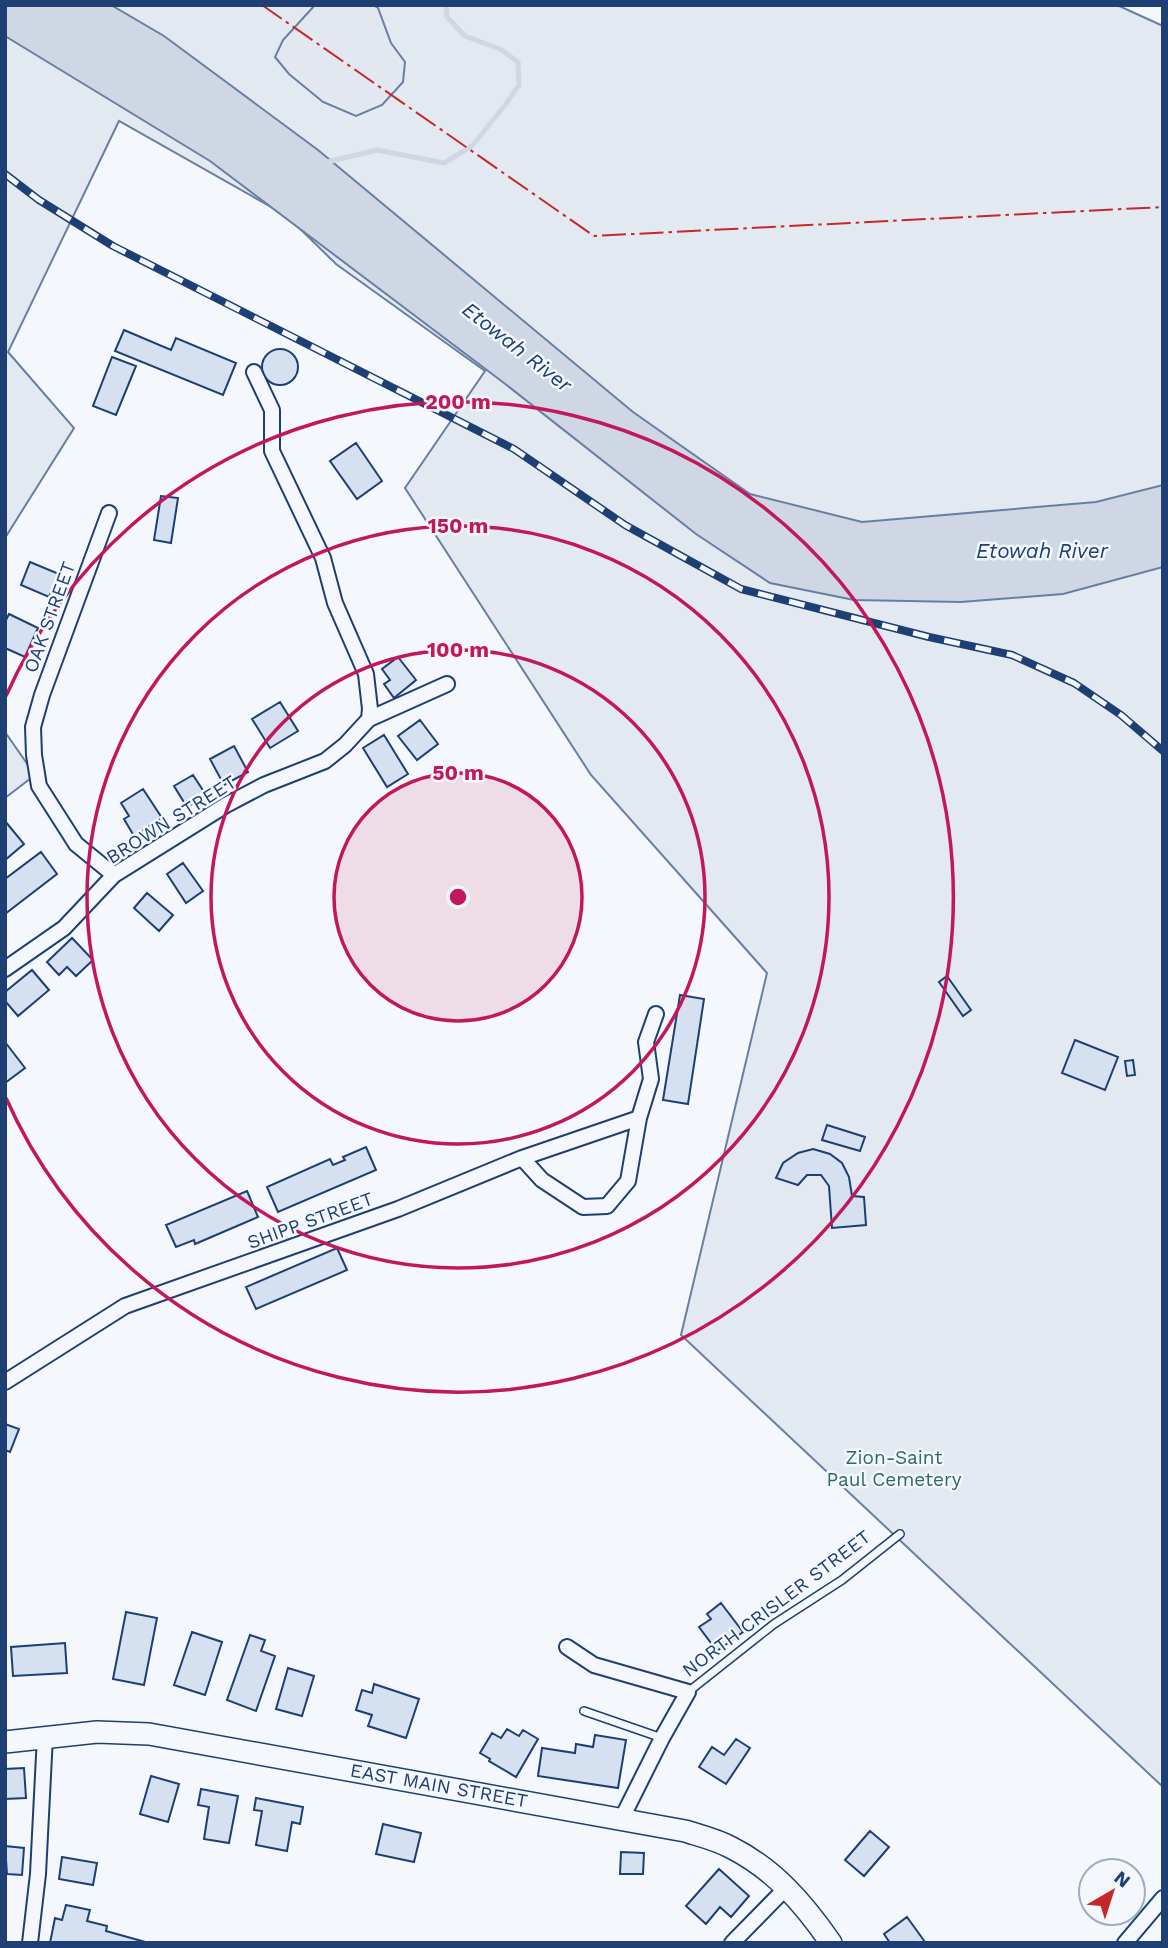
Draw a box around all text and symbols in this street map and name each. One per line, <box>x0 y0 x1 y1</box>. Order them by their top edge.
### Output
water label: Etowah River <box>458 296 578 398</box>
text: 200 m <box>425 389 491 414</box>
text: 150 m <box>428 513 488 538</box>
water label: Etowah River <box>976 538 1109 563</box>
street label: OAK STREET <box>19 559 80 676</box>
text: 100 m <box>427 637 489 662</box>
text: 50 m <box>432 760 484 785</box>
street label: BROWN STREET <box>102 770 241 869</box>
centre of rings <box>446 885 470 909</box>
street label: SHIPP STREET <box>244 1187 376 1254</box>
park label: Zion-Saint Paul Cemetery <box>827 1446 962 1491</box>
street label: NORTH CRISLER STREET <box>678 1525 875 1682</box>
street label: EAST MAIN STREET <box>348 1759 529 1812</box>
north arrow <box>1077 1857 1147 1927</box>
text: N <box>1110 1866 1135 1893</box>

